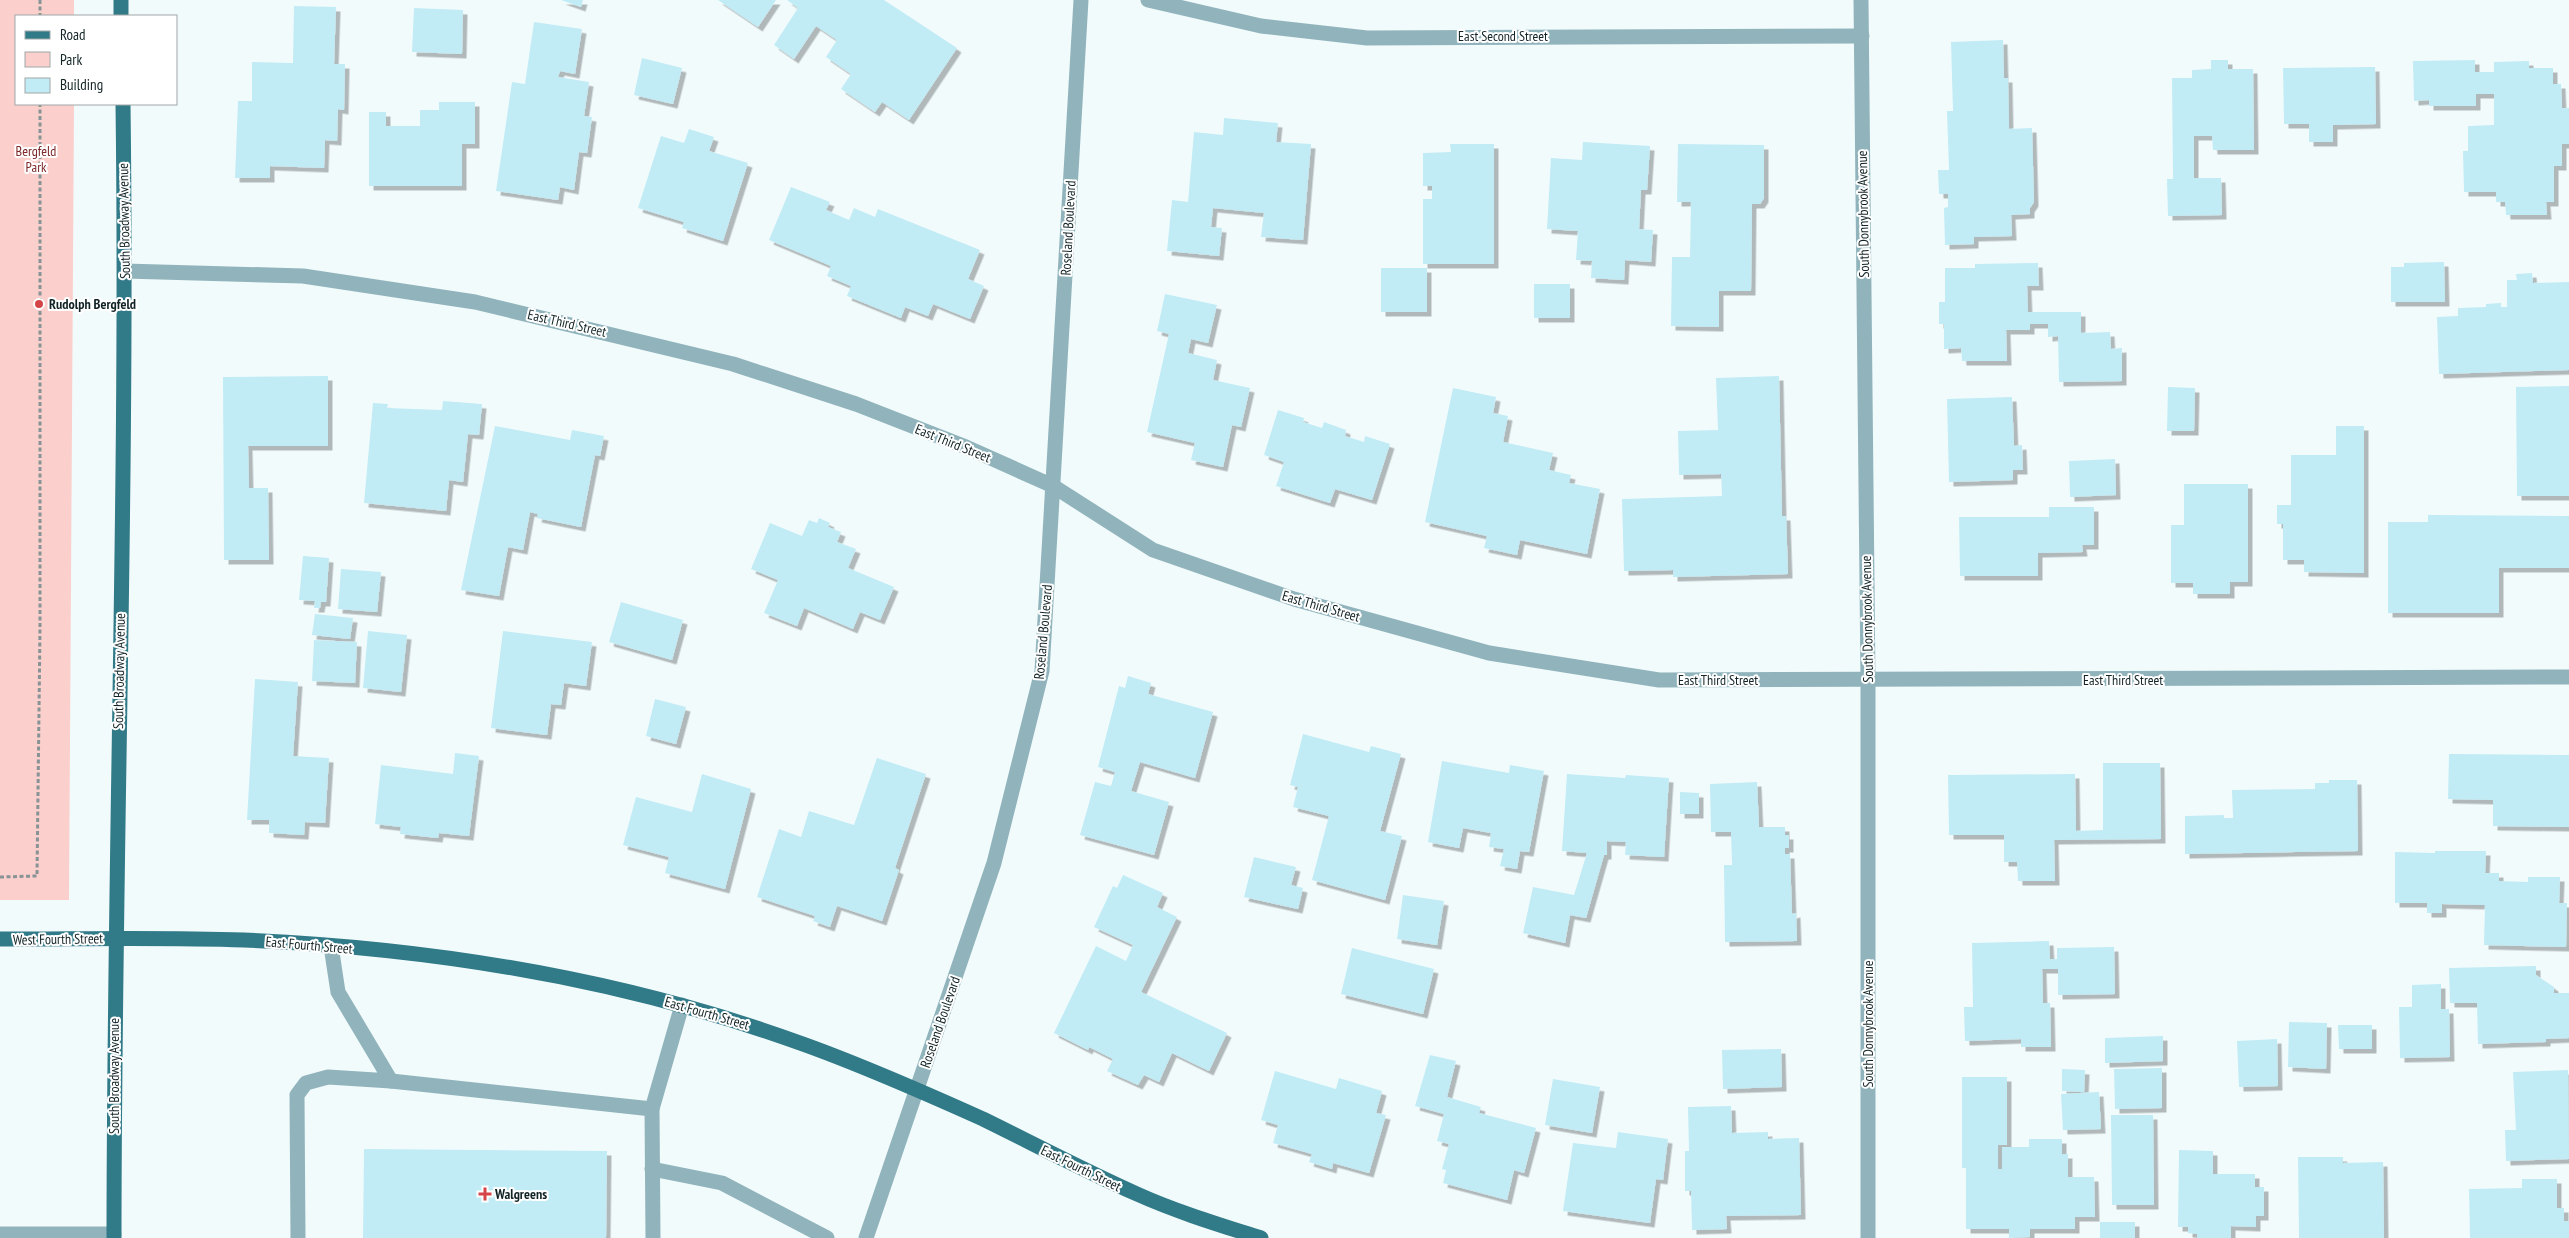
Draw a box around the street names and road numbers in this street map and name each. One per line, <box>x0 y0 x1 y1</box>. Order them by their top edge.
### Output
street label: East Second Street <box>1458 27 1548 45</box>
street label: South Donnybrook Avenue <box>1853 150 1873 278</box>
street label: South Broadway Avenue <box>114 163 134 279</box>
street label: Roseland Boulevard <box>1057 180 1079 276</box>
street label: East Third Street <box>526 305 608 341</box>
street label: East Third Street <box>912 420 994 466</box>
street label: South Donnybrook Avenue <box>1857 555 1877 683</box>
street label: Roseland Boulevard <box>1030 584 1056 680</box>
street label: East Third Street <box>1280 586 1362 626</box>
street label: South Broadway Avenue <box>109 613 129 729</box>
street label: East Third Street <box>1678 671 1758 689</box>
street label: East Third Street <box>2083 671 2163 689</box>
street label: West Fourth Street <box>13 929 103 949</box>
street label: East Fourth Street <box>265 932 353 958</box>
street label: South Donnybrook Avenue <box>1859 960 1877 1088</box>
street label: Roseland Boulevard <box>916 974 964 1070</box>
street label: East Fourth Street <box>663 992 752 1034</box>
street label: South Broadway Avenue <box>105 1018 123 1134</box>
street label: East Fourth Street <box>1038 1141 1124 1195</box>

